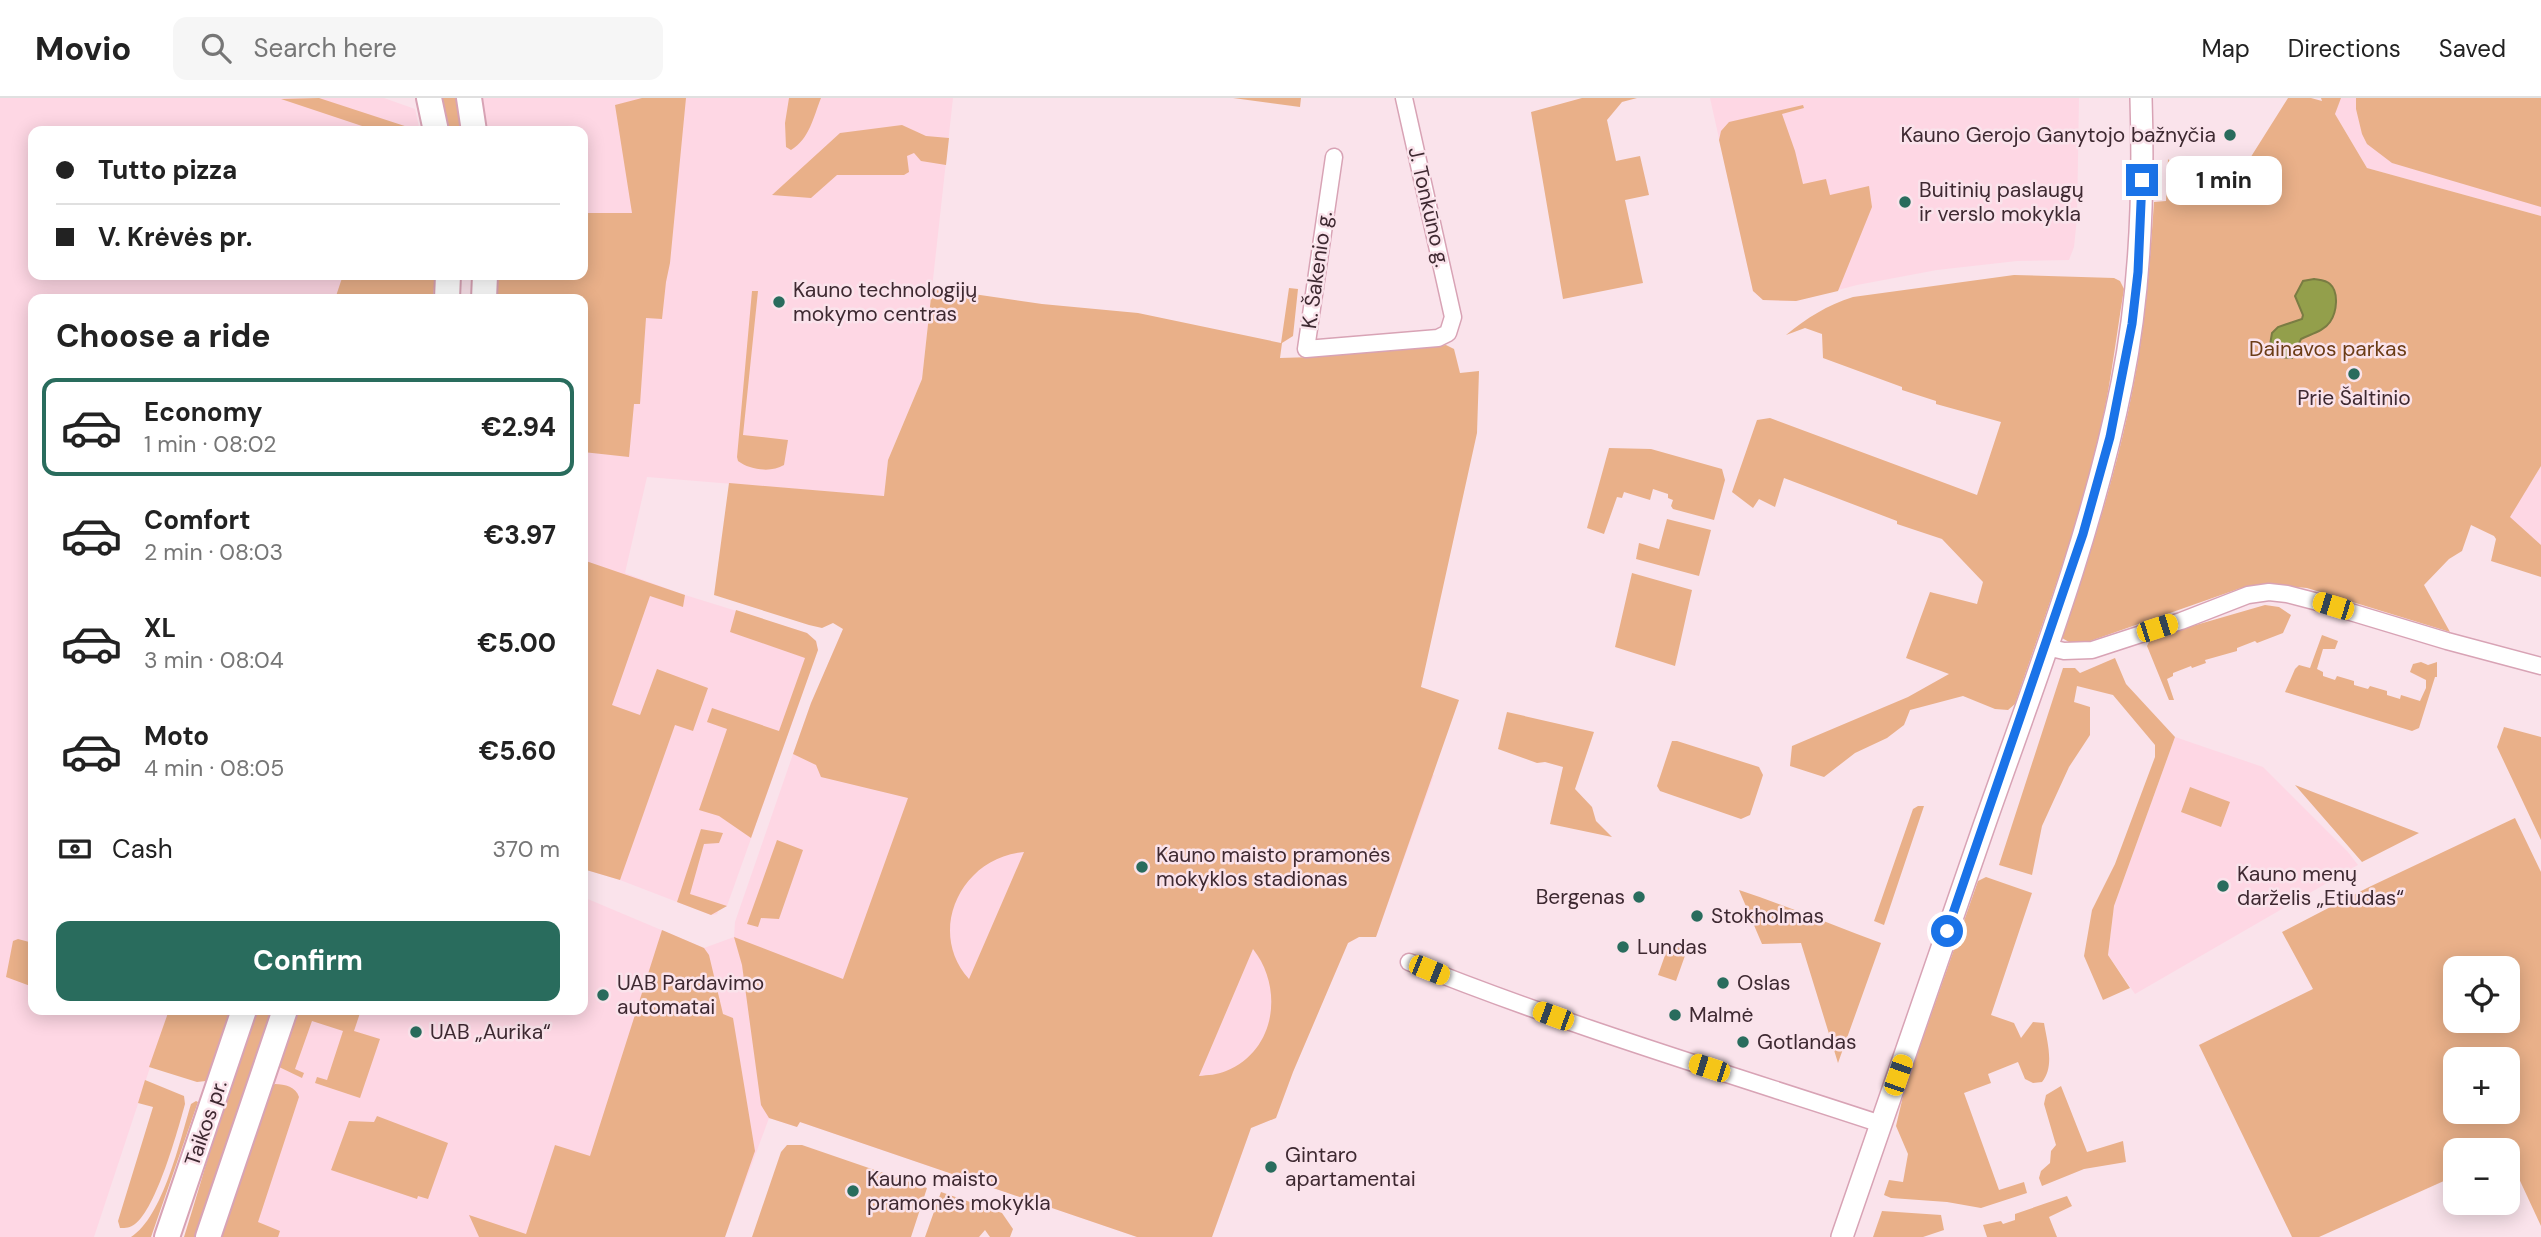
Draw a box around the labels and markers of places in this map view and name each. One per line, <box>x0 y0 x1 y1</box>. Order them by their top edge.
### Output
place label: Kauno Gerojo Ganytojo bažnyčia <box>1900 121 2216 149</box>
marker: Kauno Gerojo Ganytojo bažnyčia <box>2222 127 2238 143</box>
place label: Buitinių paslaugų ir verslo mokykla <box>1919 176 2084 228</box>
marker: Buitinių paslaugų ir verslo mokykla <box>1897 194 1913 210</box>
place label: Kauno technologijų mokymo centras <box>793 276 977 328</box>
marker: Kauno technologijų mokymo centras <box>771 294 787 310</box>
marker: Prie Šaltinio <box>2346 366 2362 382</box>
place label: Prie Šaltinio <box>2297 384 2411 412</box>
place label: Kauno maisto pramonės mokyklos stadionas <box>1156 841 1391 893</box>
marker: Kauno maisto pramonės mokyklos stadionas <box>1134 859 1150 875</box>
place label: Kauno menų darželis „Etiudas“ <box>2237 860 2404 912</box>
marker: Kauno menų darželis „Etiudas“ <box>2215 878 2231 894</box>
place label: Bergenas <box>1536 883 1625 911</box>
marker: Bergenas <box>1631 889 1647 905</box>
place label: Stokholmas <box>1711 902 1824 930</box>
marker: Stokholmas <box>1689 908 1705 924</box>
place label: Lundas <box>1637 933 1707 961</box>
marker: Lundas <box>1615 939 1631 955</box>
place label: UAB Pardavimo automatai <box>617 969 764 1021</box>
place label: Oslas <box>1737 969 1790 997</box>
marker: Oslas <box>1715 975 1731 991</box>
marker: UAB Pardavimo automatai <box>595 987 611 1003</box>
place label: Malmė <box>1689 1001 1753 1029</box>
marker: Malmė <box>1667 1007 1683 1023</box>
place label: UAB „Aurika“ <box>430 1018 551 1046</box>
marker: UAB „Aurika“ <box>408 1024 424 1040</box>
place label: Gotlandas <box>1757 1028 1856 1056</box>
marker: Gotlandas <box>1735 1034 1751 1050</box>
place label: Gintaro apartamentai <box>1285 1141 1416 1193</box>
marker: Gintaro apartamentai <box>1263 1159 1279 1175</box>
place label: Kauno maisto pramonės mokykla <box>867 1165 1051 1217</box>
marker: Kauno maisto pramonės mokykla <box>845 1183 861 1199</box>

